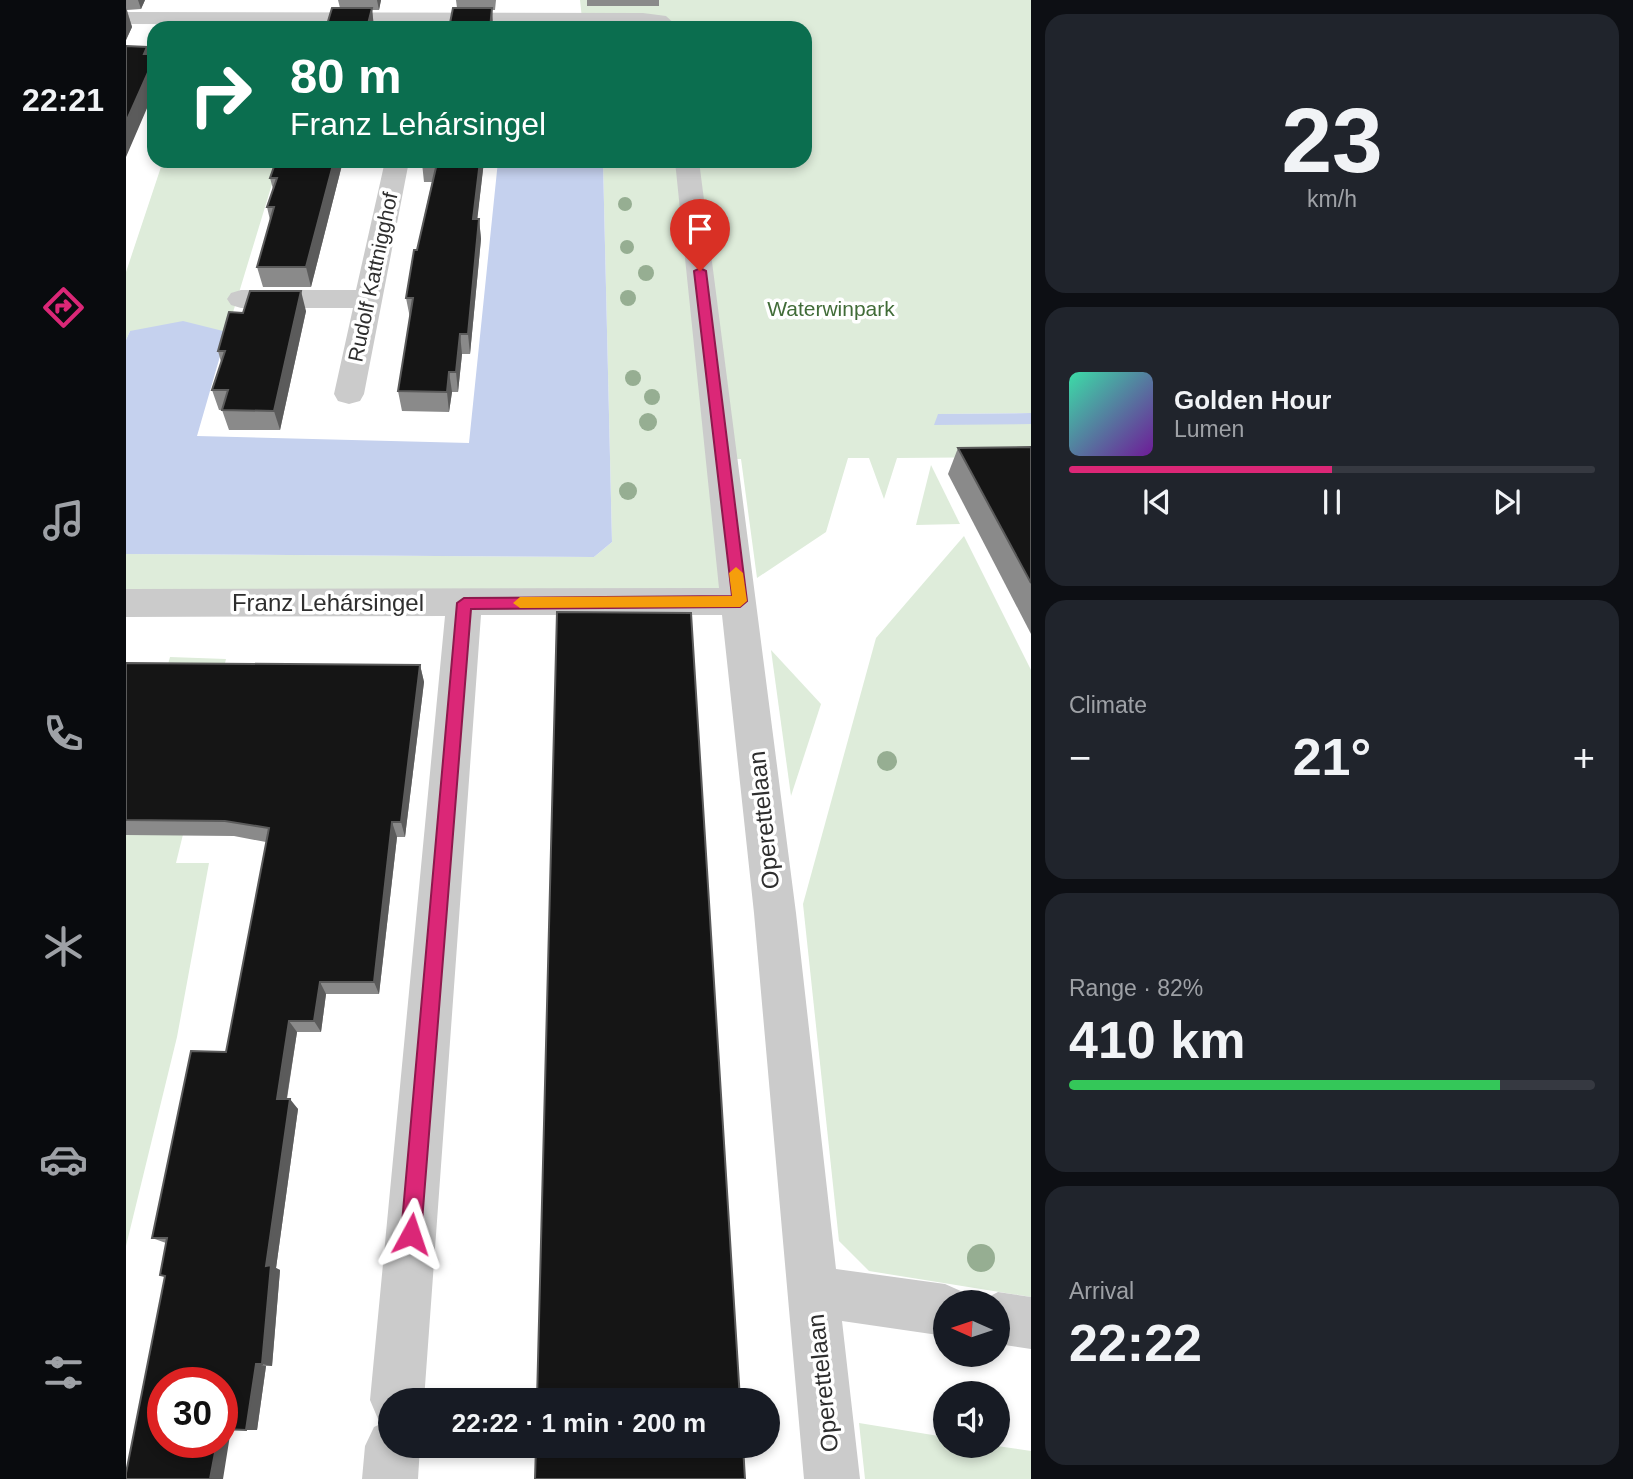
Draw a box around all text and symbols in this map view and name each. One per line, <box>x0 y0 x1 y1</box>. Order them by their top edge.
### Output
icon: right <box>175 49 266 140</box>
text: 80 m <box>290 49 402 103</box>
text: 22:21 <box>22 82 104 118</box>
text: 23 <box>1281 90 1383 191</box>
text: Franz Lehársingel <box>290 106 546 142</box>
text: km/h <box>1307 186 1357 212</box>
street label: Rudolf Kattnigghof <box>343 190 402 364</box>
pin <box>670 199 730 271</box>
icon: arrive <box>681 210 719 248</box>
icon: directions <box>39 283 88 332</box>
park label: Waterwinpark <box>767 297 895 320</box>
text: Golden Hour <box>1174 385 1331 415</box>
text: Lumen <box>1174 416 1244 442</box>
icon: previous <box>1138 483 1176 521</box>
icon: pause <box>1313 483 1351 521</box>
icon: next <box>1488 483 1526 521</box>
icon: music <box>39 496 88 545</box>
street label: Franz Lehársingel <box>232 589 424 616</box>
text: Climate <box>1069 692 1147 718</box>
icon: phone <box>39 709 88 758</box>
text: 21° <box>1293 728 1371 786</box>
text: − <box>1069 737 1091 779</box>
text: + <box>1573 737 1595 779</box>
street label: Operettelaan <box>743 750 784 890</box>
icon: climate <box>39 922 88 971</box>
text: Range · 82% <box>1069 975 1203 1001</box>
text: 410 km <box>1069 1011 1245 1069</box>
icon: car <box>39 1135 88 1184</box>
position arrow <box>374 1197 448 1271</box>
text: Arrival <box>1069 1278 1134 1304</box>
north arrow <box>933 1290 1010 1367</box>
map controls <box>933 1290 1010 1458</box>
street label: Operettelaan <box>802 1313 843 1453</box>
text: 22:22 <box>1069 1314 1202 1372</box>
icon: filters <box>39 1348 88 1397</box>
speed limit sign: 30 <box>147 1367 238 1458</box>
button: sound <box>933 1381 1010 1458</box>
text: 22:22 · 1 min · 200 m <box>452 1408 706 1438</box>

